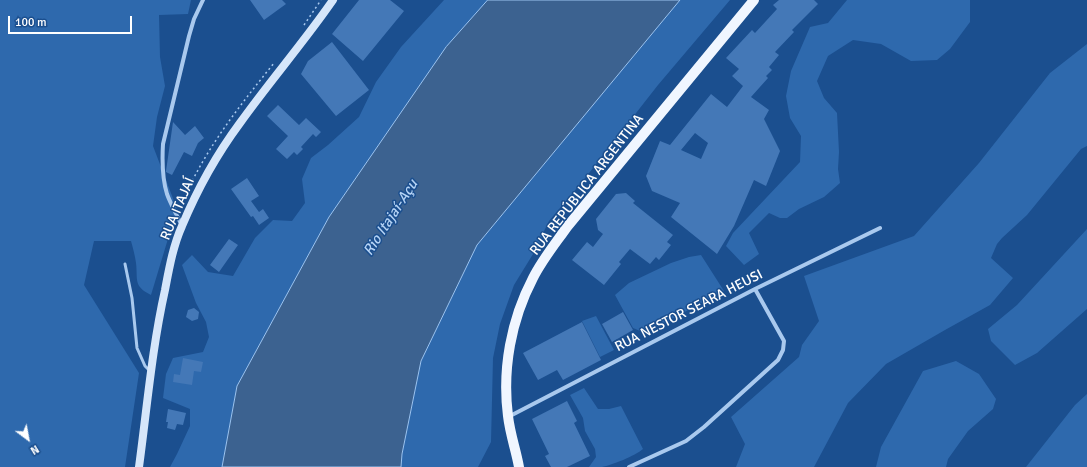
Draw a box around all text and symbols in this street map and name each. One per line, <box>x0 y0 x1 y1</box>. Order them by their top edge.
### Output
scale bar <box>10 8 134 34</box>
text: 100 m <box>15 15 47 30</box>
street label: RUA REPÚBLICA ARGENTINA <box>527 111 647 259</box>
street label: RUA ITAJAÍ <box>157 175 199 243</box>
water label: Rio Itajaí-Açu <box>360 177 422 259</box>
street label: RUA NESTOR SEARA HEUSI <box>612 266 766 356</box>
north arrow <box>8 419 48 459</box>
text: N <box>28 442 41 457</box>

